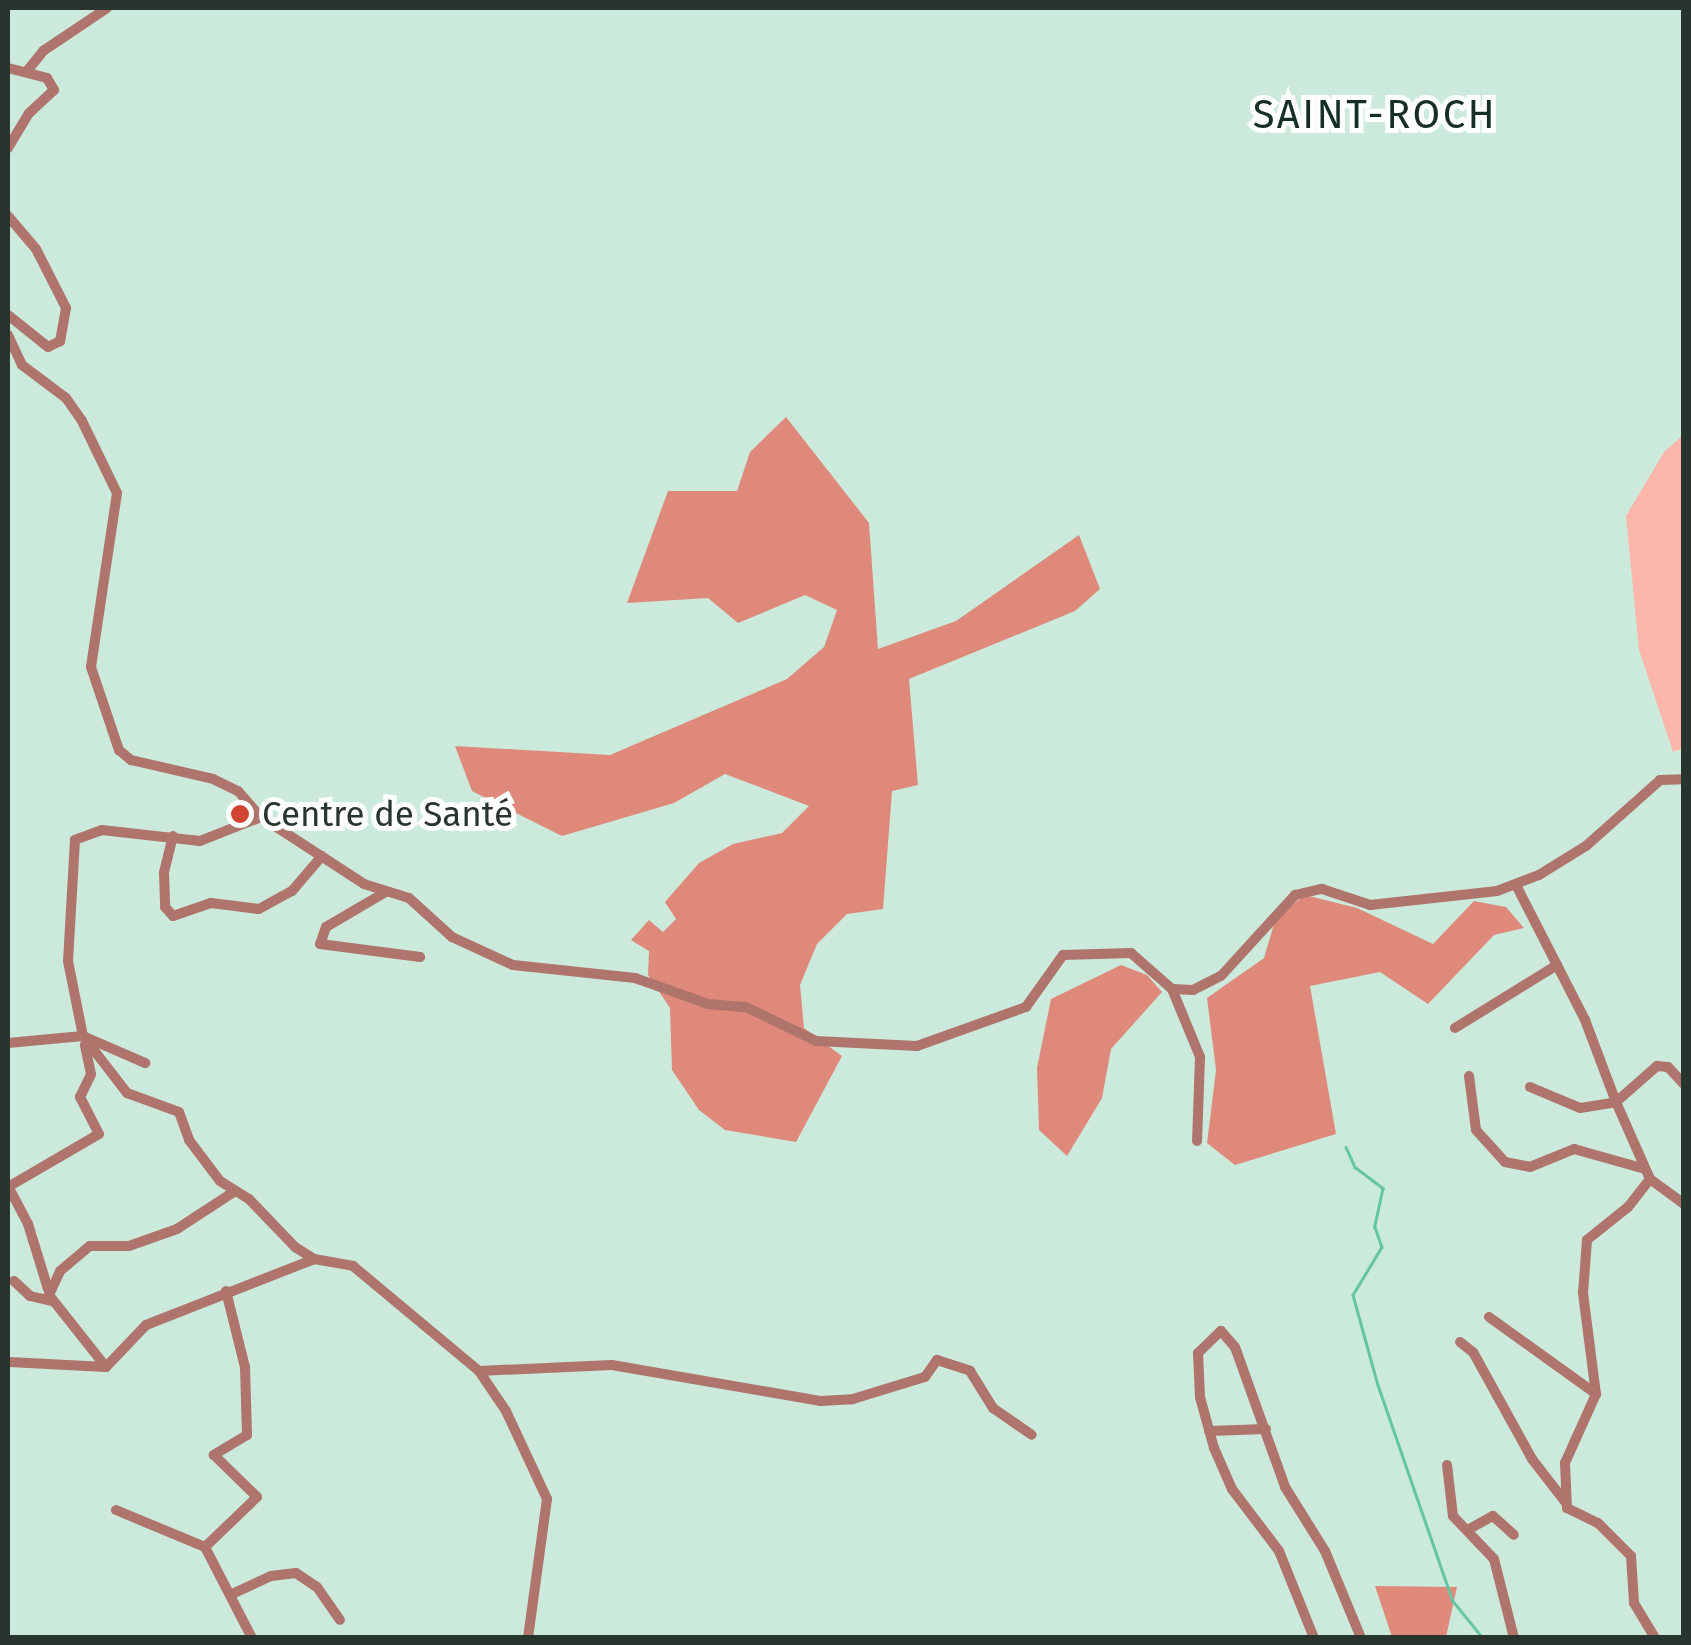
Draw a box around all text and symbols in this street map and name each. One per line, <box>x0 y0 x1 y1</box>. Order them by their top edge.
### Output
district label: SAINT-ROCH <box>1253 91 1497 139</box>
place label: Centre de Santé <box>262 793 513 835</box>
marker: Centre de Santé <box>227 801 253 827</box>

